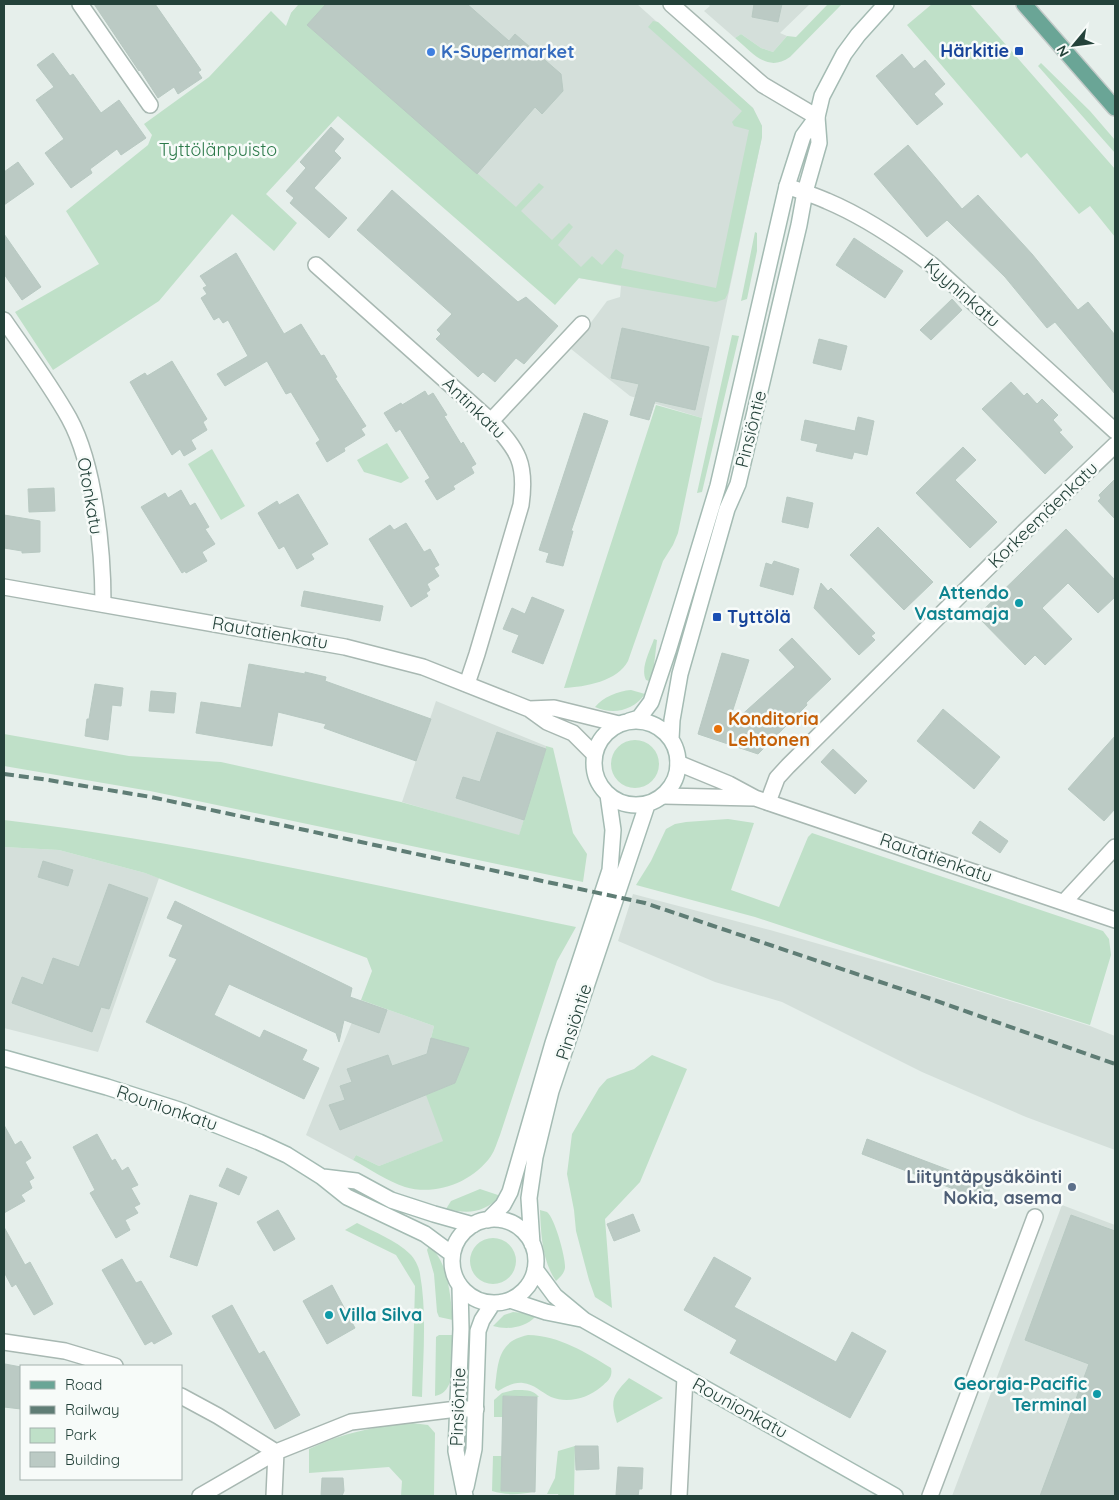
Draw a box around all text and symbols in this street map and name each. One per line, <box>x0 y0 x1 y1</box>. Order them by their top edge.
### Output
north arrow <box>1049 20 1099 70</box>
place label: Härkitie <box>940 39 1009 62</box>
place label: K-Supermarket <box>441 40 575 63</box>
text: N <box>1052 42 1073 60</box>
marker: Härkitie <box>1013 45 1025 57</box>
marker: K-Supermarket <box>425 46 437 58</box>
park label: Tyttölänpuisto <box>159 138 277 161</box>
street label: Kyyninkatu <box>919 253 1005 332</box>
street label: Antinkatu <box>438 372 511 443</box>
street label: Pinsiöntie <box>730 388 771 470</box>
street label: Otonkatu <box>72 456 109 536</box>
street label: Korkeemäenkatu <box>983 456 1102 573</box>
place label: Attendo Vastamaja <box>914 581 1009 625</box>
marker: Attendo Vastamaja <box>1013 597 1025 609</box>
place label: Tyttölä <box>727 605 791 628</box>
street label: Rautatienkatu <box>210 611 330 654</box>
marker: Tyttölä <box>711 611 723 623</box>
place label: Konditoria Lehtonen <box>728 707 819 751</box>
marker: Konditoria Lehtonen <box>712 723 724 735</box>
street label: Rautatienkatu <box>877 828 995 888</box>
street label: Pinsiöntie <box>550 981 597 1063</box>
street label: Rounionkatu <box>114 1079 221 1136</box>
place label: Liityntäpysäköinti Nokia, asema <box>906 1165 1062 1209</box>
marker: Liityntäpysäköinti Nokia, asema <box>1066 1181 1078 1193</box>
place label: Villa Silva <box>339 1303 422 1326</box>
marker: Villa Silva <box>323 1309 335 1321</box>
legend <box>20 1365 182 1480</box>
street label: Pinsiöntie <box>445 1367 470 1447</box>
street label: Rounionkatu <box>689 1372 792 1443</box>
place label: Georgia-Pacific Terminal <box>954 1372 1087 1416</box>
text: Road <box>65 1375 102 1394</box>
marker: Georgia-Pacific Terminal <box>1091 1388 1103 1400</box>
text: Railway <box>65 1400 120 1419</box>
text: Park <box>65 1425 97 1444</box>
text: Building <box>65 1450 120 1469</box>

